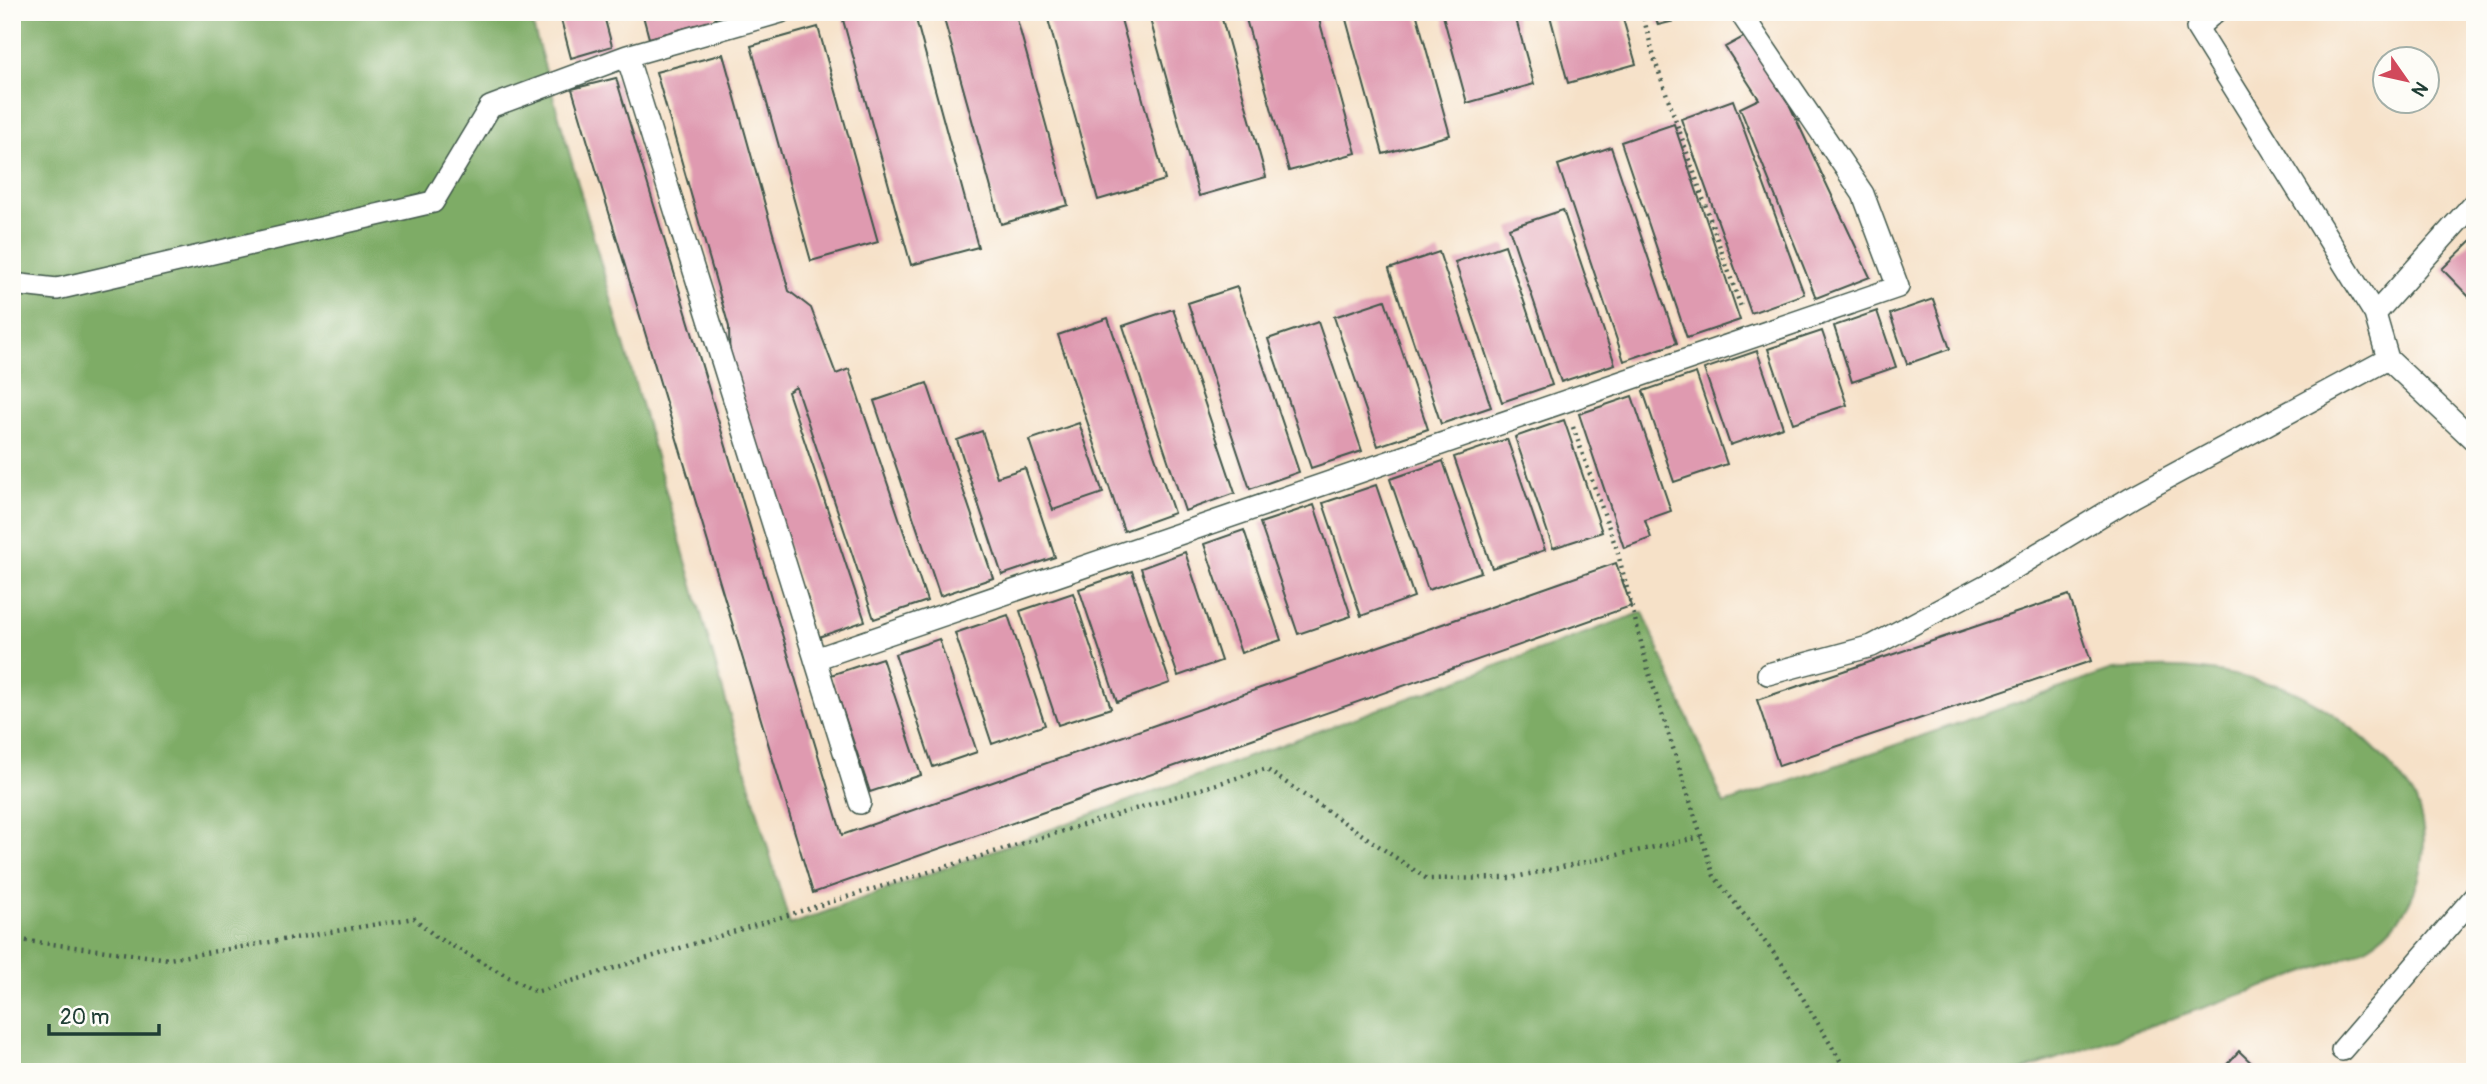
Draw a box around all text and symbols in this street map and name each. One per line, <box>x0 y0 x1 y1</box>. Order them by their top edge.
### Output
north arrow <box>2372 46 2442 116</box>
text: N <box>2406 77 2433 101</box>
scale bar <box>49 993 159 1037</box>
text: 20 m <box>60 1004 109 1031</box>

